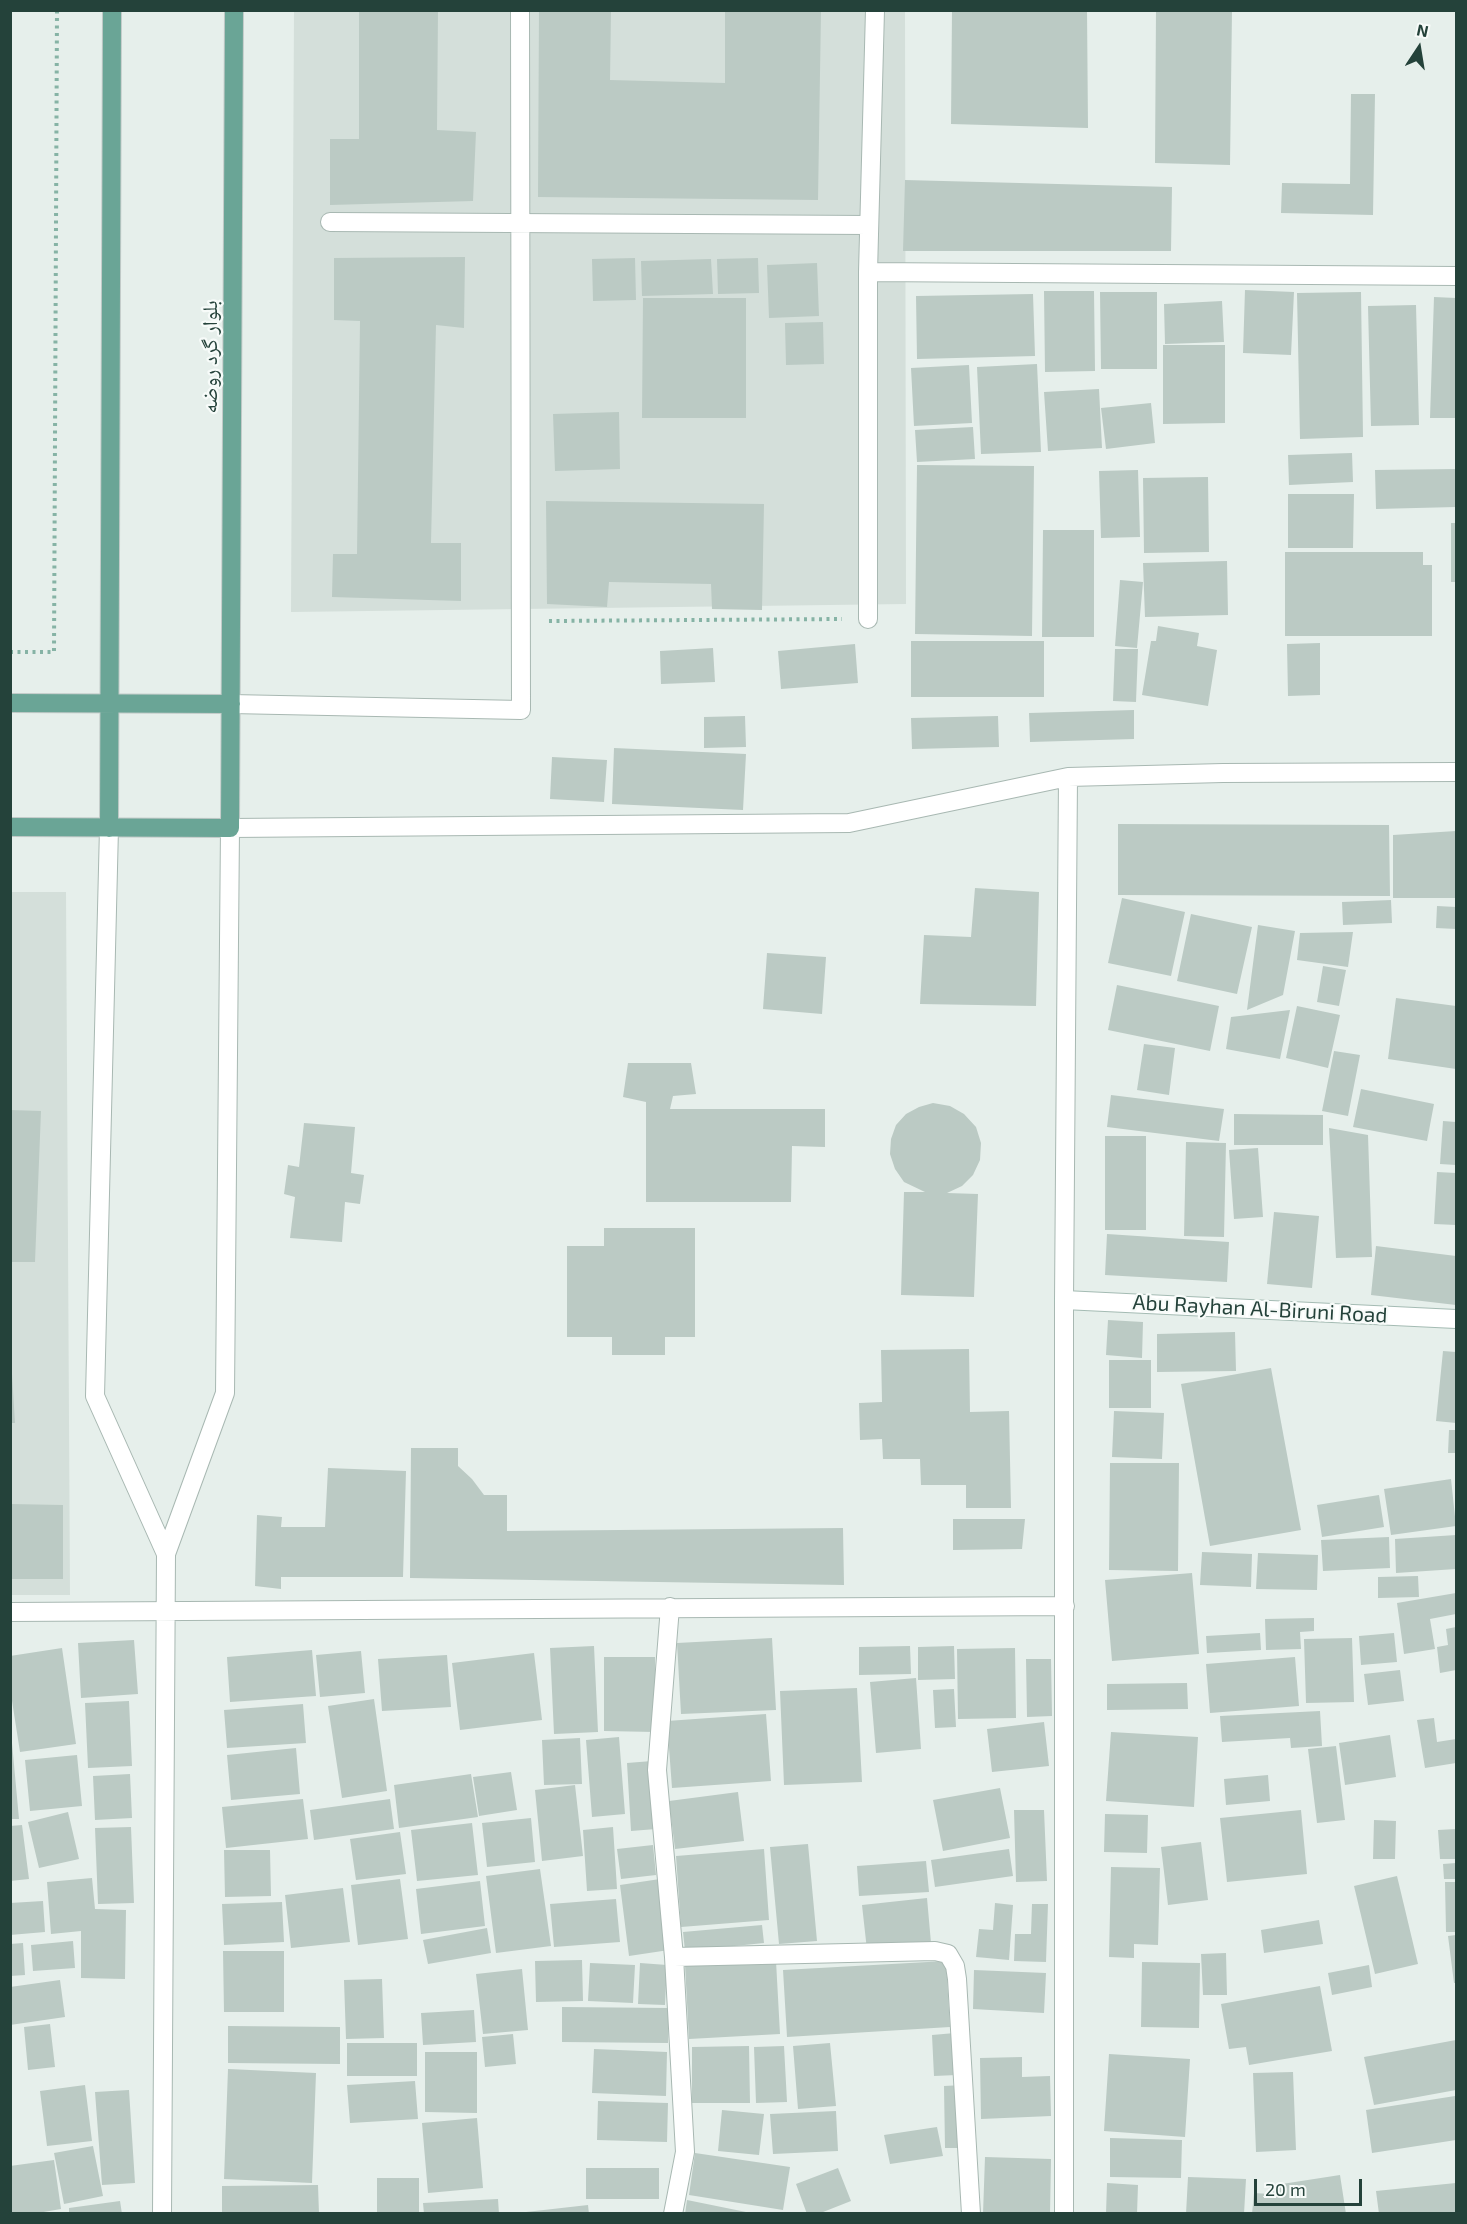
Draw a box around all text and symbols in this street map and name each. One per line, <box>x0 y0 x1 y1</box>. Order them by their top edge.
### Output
north arrow <box>1389 18 1449 78</box>
text: N <box>1415 19 1430 40</box>
street label: بلوار گرد روضه <box>197 300 223 414</box>
street label: Abu Rayhan Al-Biruni Road <box>1132 1290 1388 1328</box>
scale bar <box>1257 2167 1365 2205</box>
text: 20 m <box>1265 2178 1306 2200</box>

